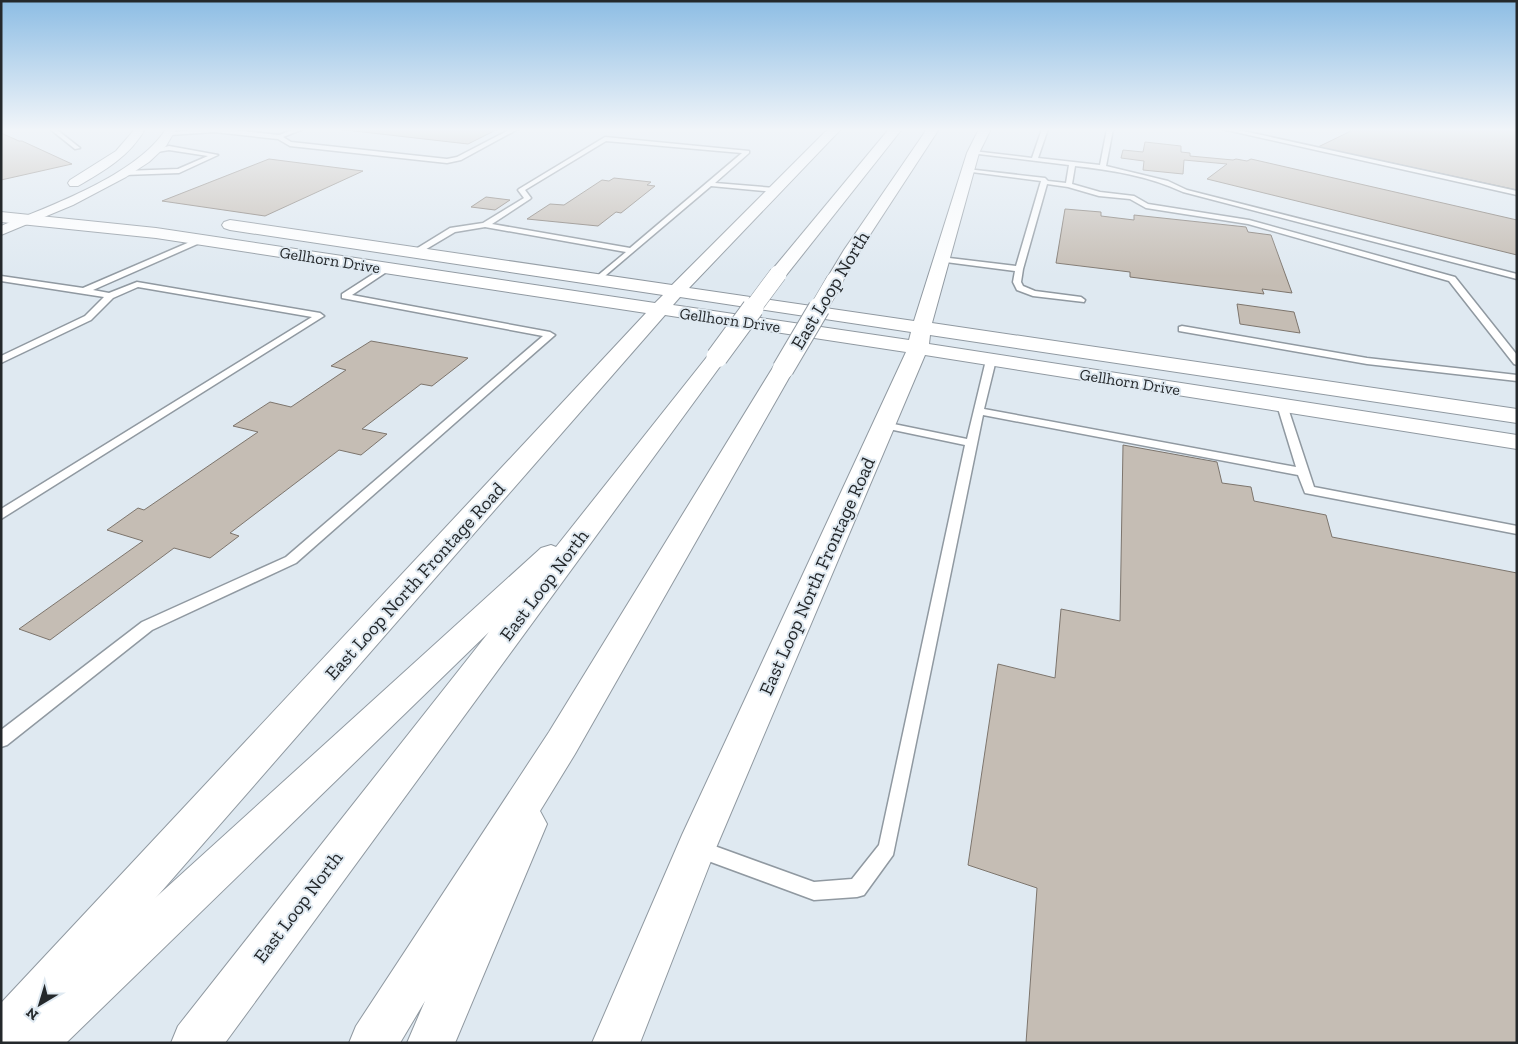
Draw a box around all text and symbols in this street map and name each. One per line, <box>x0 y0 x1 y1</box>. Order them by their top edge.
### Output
street label: East Loop North <box>786 226 874 353</box>
street label: Gellhorn Drive <box>278 243 382 277</box>
street label: Gellhorn Drive <box>678 304 782 336</box>
street label: Gellhorn Drive <box>1078 365 1182 399</box>
street label: East Loop North Frontage Road <box>754 453 880 698</box>
street label: East Loop North Frontage Road <box>320 477 510 684</box>
street label: East Loop North <box>495 524 594 645</box>
street label: East Loop North <box>249 846 348 967</box>
north arrow <box>15 979 65 1029</box>
text: N <box>23 1004 42 1024</box>

